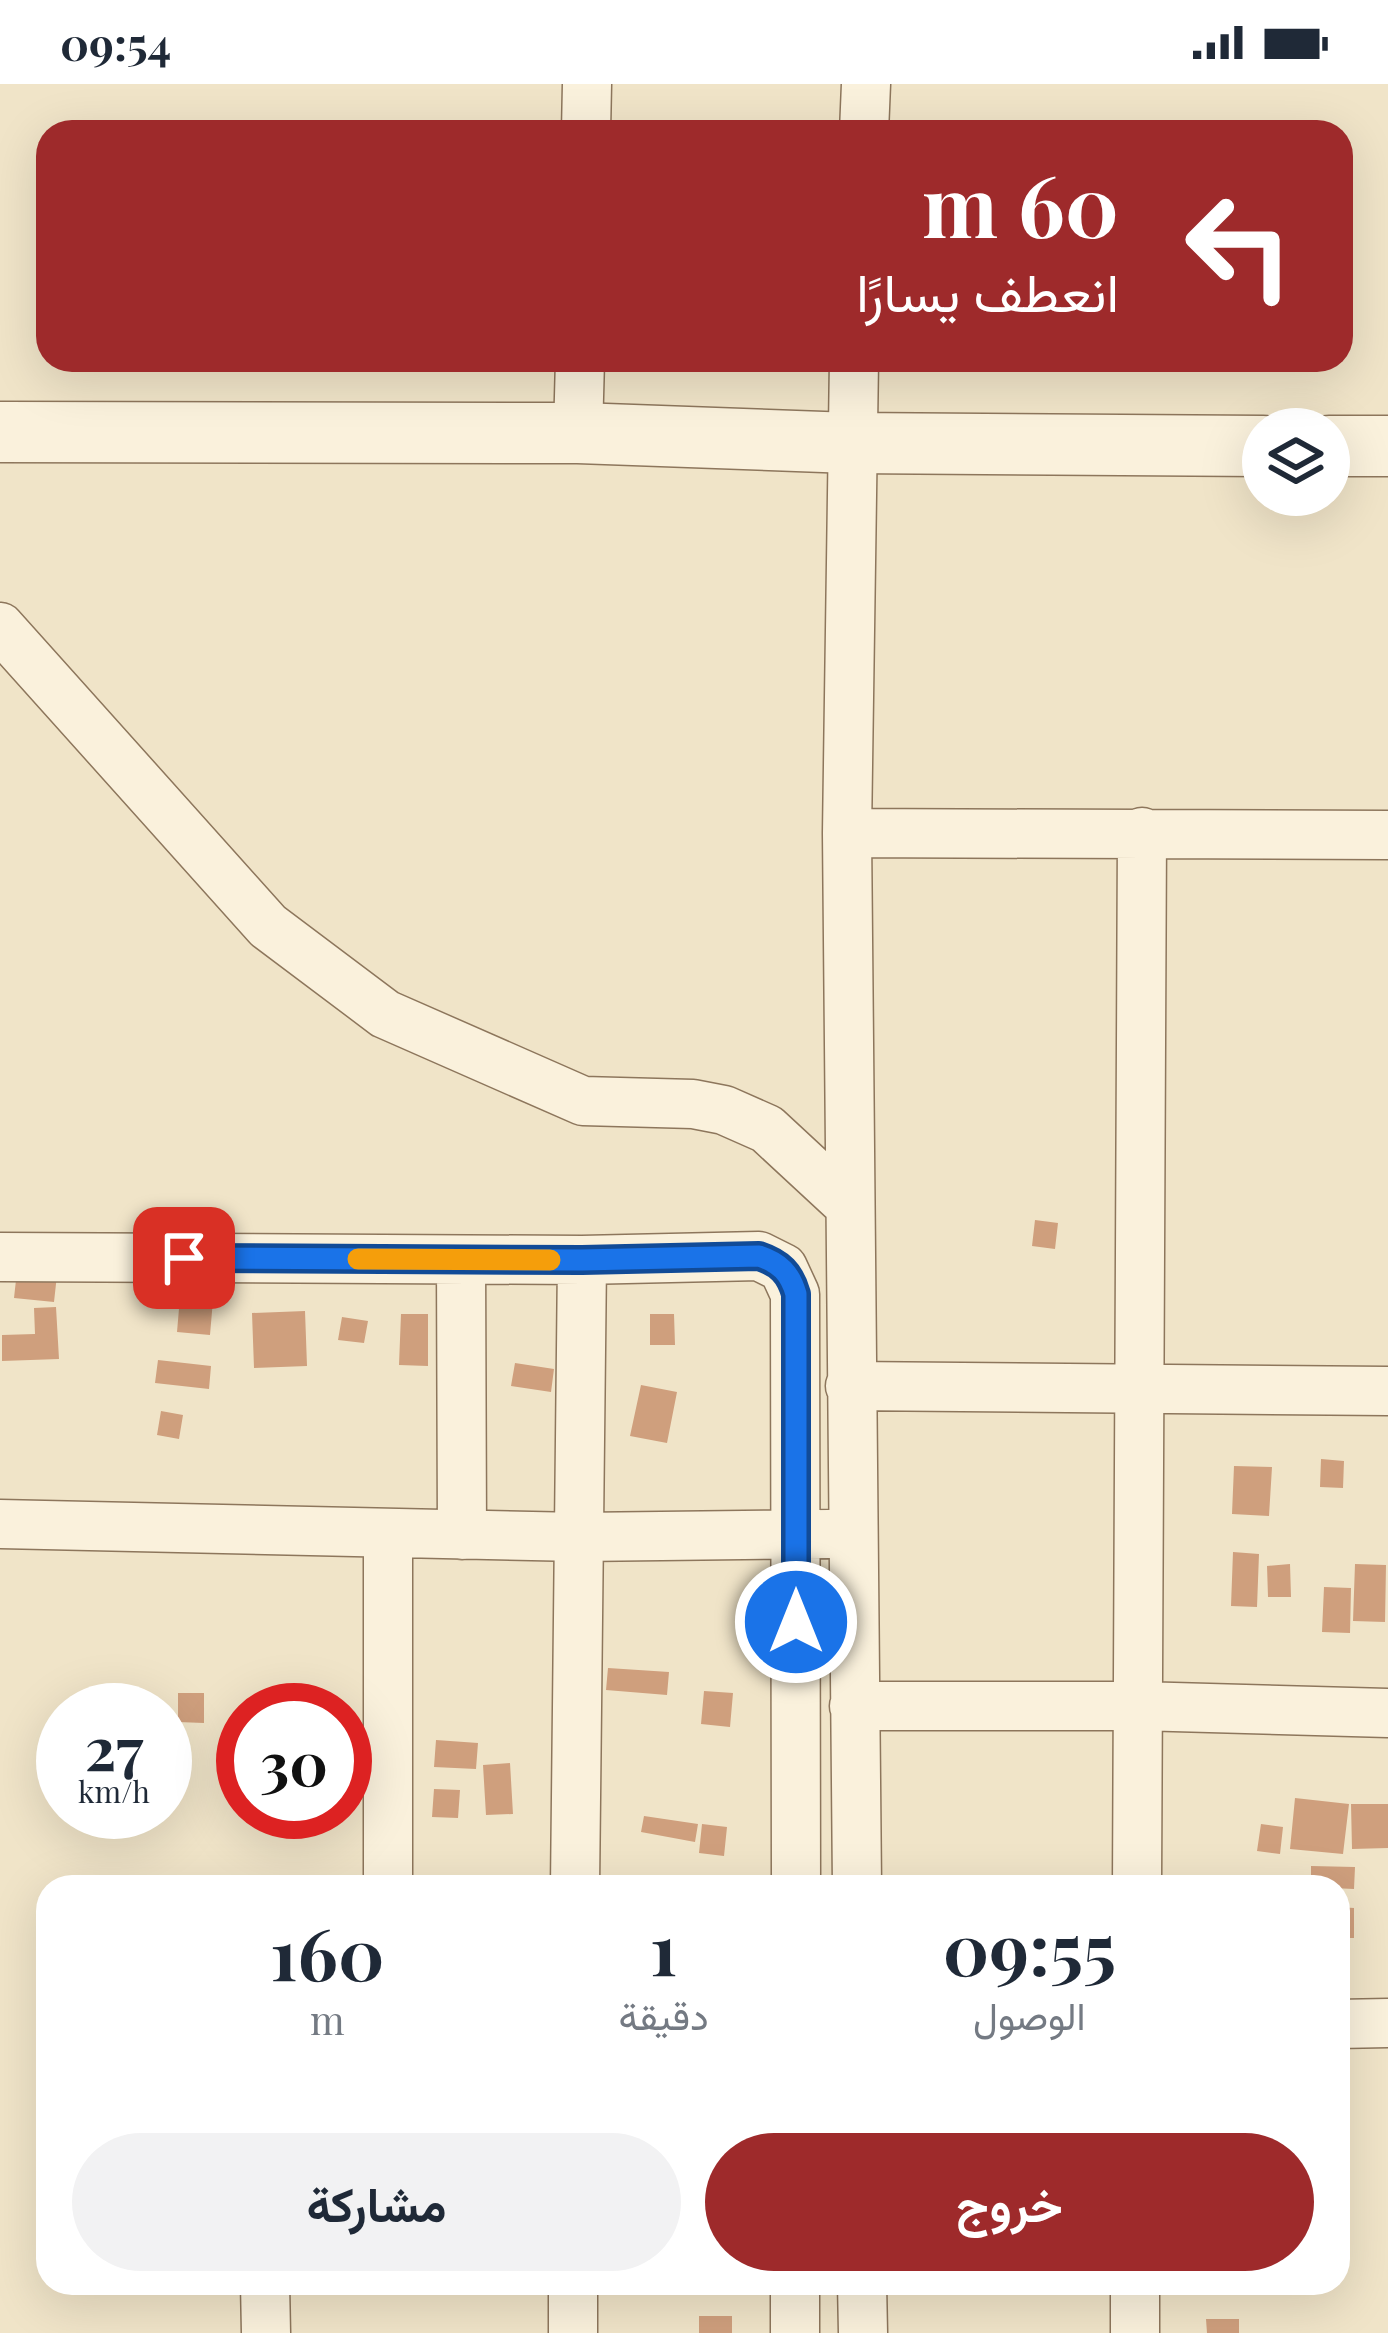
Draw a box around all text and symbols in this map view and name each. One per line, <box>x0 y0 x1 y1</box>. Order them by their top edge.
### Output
text: 09:54 <box>60 12 171 72</box>
text: 60 m <box>922 147 1119 259</box>
icon: left <box>1161 168 1317 324</box>
text: انعطف يسارًا <box>856 254 1119 326</box>
map controls <box>1242 408 1350 516</box>
button: layers <box>1242 408 1350 516</box>
pin <box>133 1207 235 1309</box>
icon: arrive <box>151 1225 217 1291</box>
position arrow <box>733 1559 859 1685</box>
speed limit sign: 30 <box>216 1683 372 1839</box>
text: 27 <box>85 1706 143 1786</box>
text: km/h <box>78 1771 150 1811</box>
text: 1 <box>650 1898 677 1994</box>
text: 09:55 <box>943 1898 1116 1994</box>
text: 160 <box>270 1903 384 1999</box>
text: دقيقة <box>618 1988 709 2040</box>
text: الوصول <box>973 1988 1086 2040</box>
text: m <box>310 1993 345 2045</box>
button: مشاركة <box>72 2133 681 2271</box>
button: خروج <box>705 2133 1314 2271</box>

